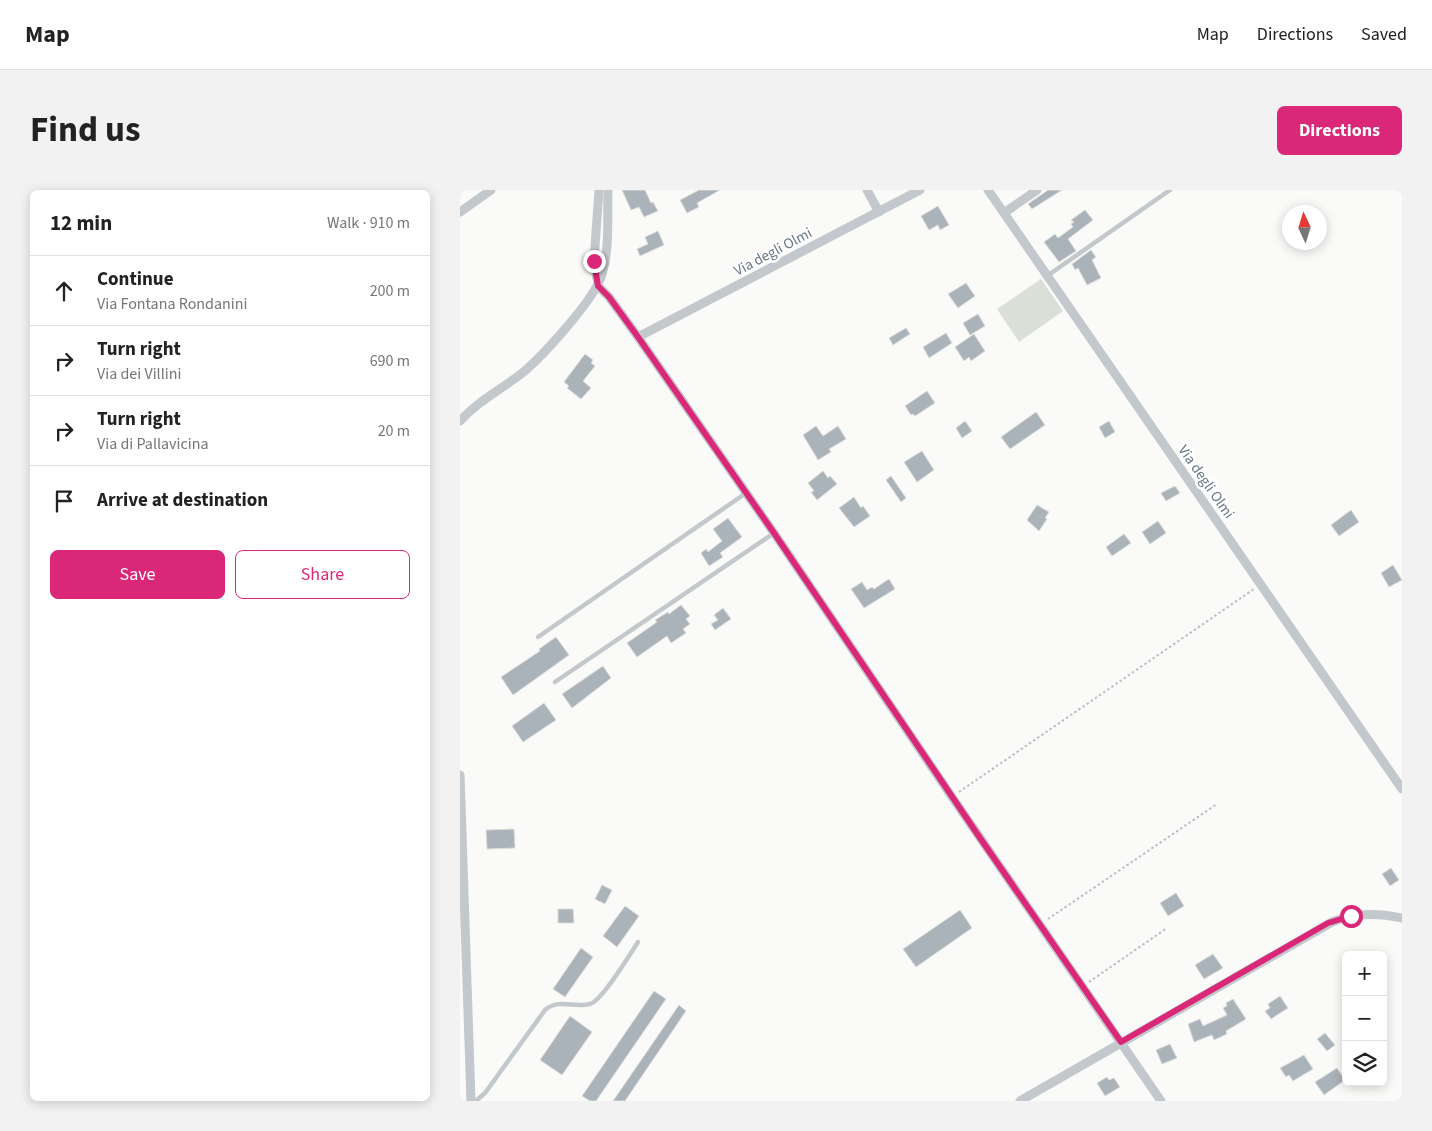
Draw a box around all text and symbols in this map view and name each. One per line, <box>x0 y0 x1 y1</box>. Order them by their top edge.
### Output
text: Map <box>25 17 70 52</box>
text: Map <box>1197 22 1229 47</box>
text: Directions <box>1257 22 1333 47</box>
text: Saved <box>1361 22 1407 47</box>
text: Find us <box>30 105 140 155</box>
button: Directions <box>1277 106 1402 155</box>
north arrow <box>1282 205 1327 250</box>
text: 12 min <box>50 208 112 238</box>
text: Walk · 910 m <box>327 212 410 234</box>
street label: Via degli Olmi <box>730 223 816 281</box>
route end <box>583 250 606 273</box>
text: Continue <box>97 266 174 293</box>
icon: ahead <box>50 277 78 305</box>
text: 200 m <box>370 280 410 302</box>
text: Via Fontana Rondanini <box>97 293 247 315</box>
text: Turn right <box>97 336 181 363</box>
icon: right <box>50 347 78 375</box>
text: 690 m <box>370 350 410 372</box>
text: Via dei Villini <box>97 363 181 385</box>
text: Turn right <box>97 406 181 433</box>
icon: right <box>50 417 78 445</box>
text: 20 m <box>378 420 410 442</box>
text: Via di Pallavicina <box>97 433 209 455</box>
street label: Via degli Olmi <box>1173 441 1239 523</box>
icon: arrive <box>50 487 78 515</box>
text: Arrive at destination <box>97 487 268 514</box>
button: Save <box>50 550 225 599</box>
button: Share <box>235 550 410 599</box>
route start <box>1340 905 1363 928</box>
map controls <box>1342 951 1387 1086</box>
button: + <box>1342 951 1387 996</box>
button: − <box>1342 996 1387 1041</box>
button: layers <box>1342 1041 1387 1086</box>

